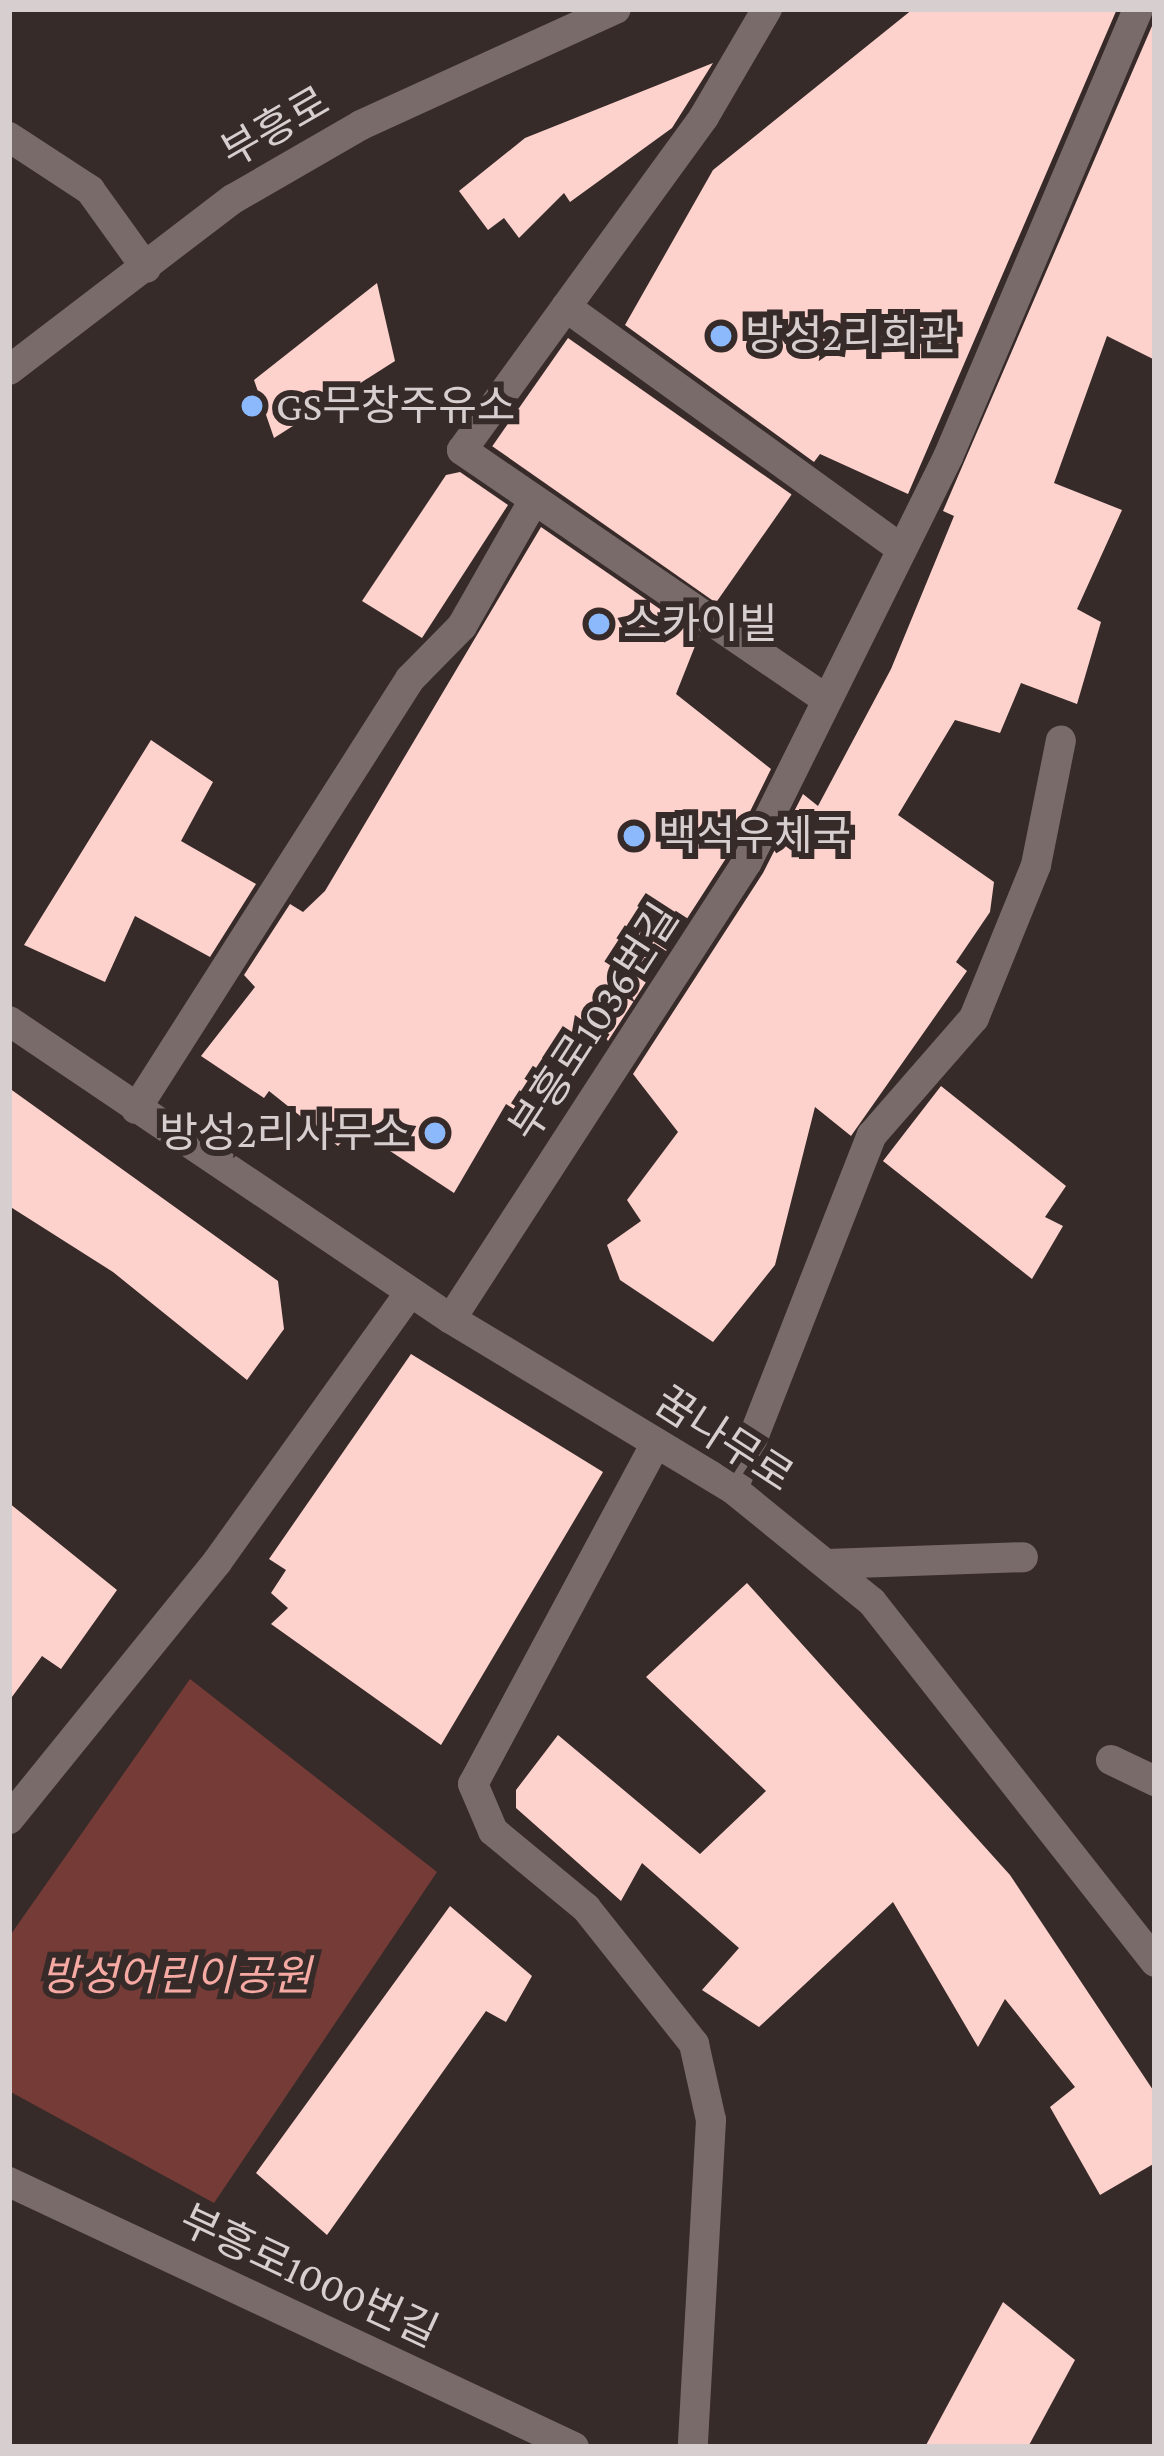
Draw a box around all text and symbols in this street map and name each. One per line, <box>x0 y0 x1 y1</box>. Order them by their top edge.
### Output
street label: 부흥로 <box>212 76 338 178</box>
place label: 방성2리회관 <box>745 311 958 361</box>
marker: 방성2리회관 <box>708 323 734 349</box>
place label: GS무창주유소 <box>276 381 515 431</box>
marker: GS무창주유소 <box>239 393 265 419</box>
place label: 스카이빌 <box>623 599 778 649</box>
marker: 스카이빌 <box>586 611 612 637</box>
place label: 백석우체국 <box>658 811 851 861</box>
marker: 백석우체국 <box>621 823 647 849</box>
street label: 부흥로1036번길 <box>499 894 689 1150</box>
place label: 방성2리사무소 <box>159 1108 411 1158</box>
marker: 방성2리사무소 <box>422 1120 448 1146</box>
street label: 꿈나무로 <box>645 1376 803 1502</box>
park label: 방성어린이공원 <box>41 1951 311 2001</box>
street label: 부흥로1000번길 <box>172 2194 446 2358</box>

